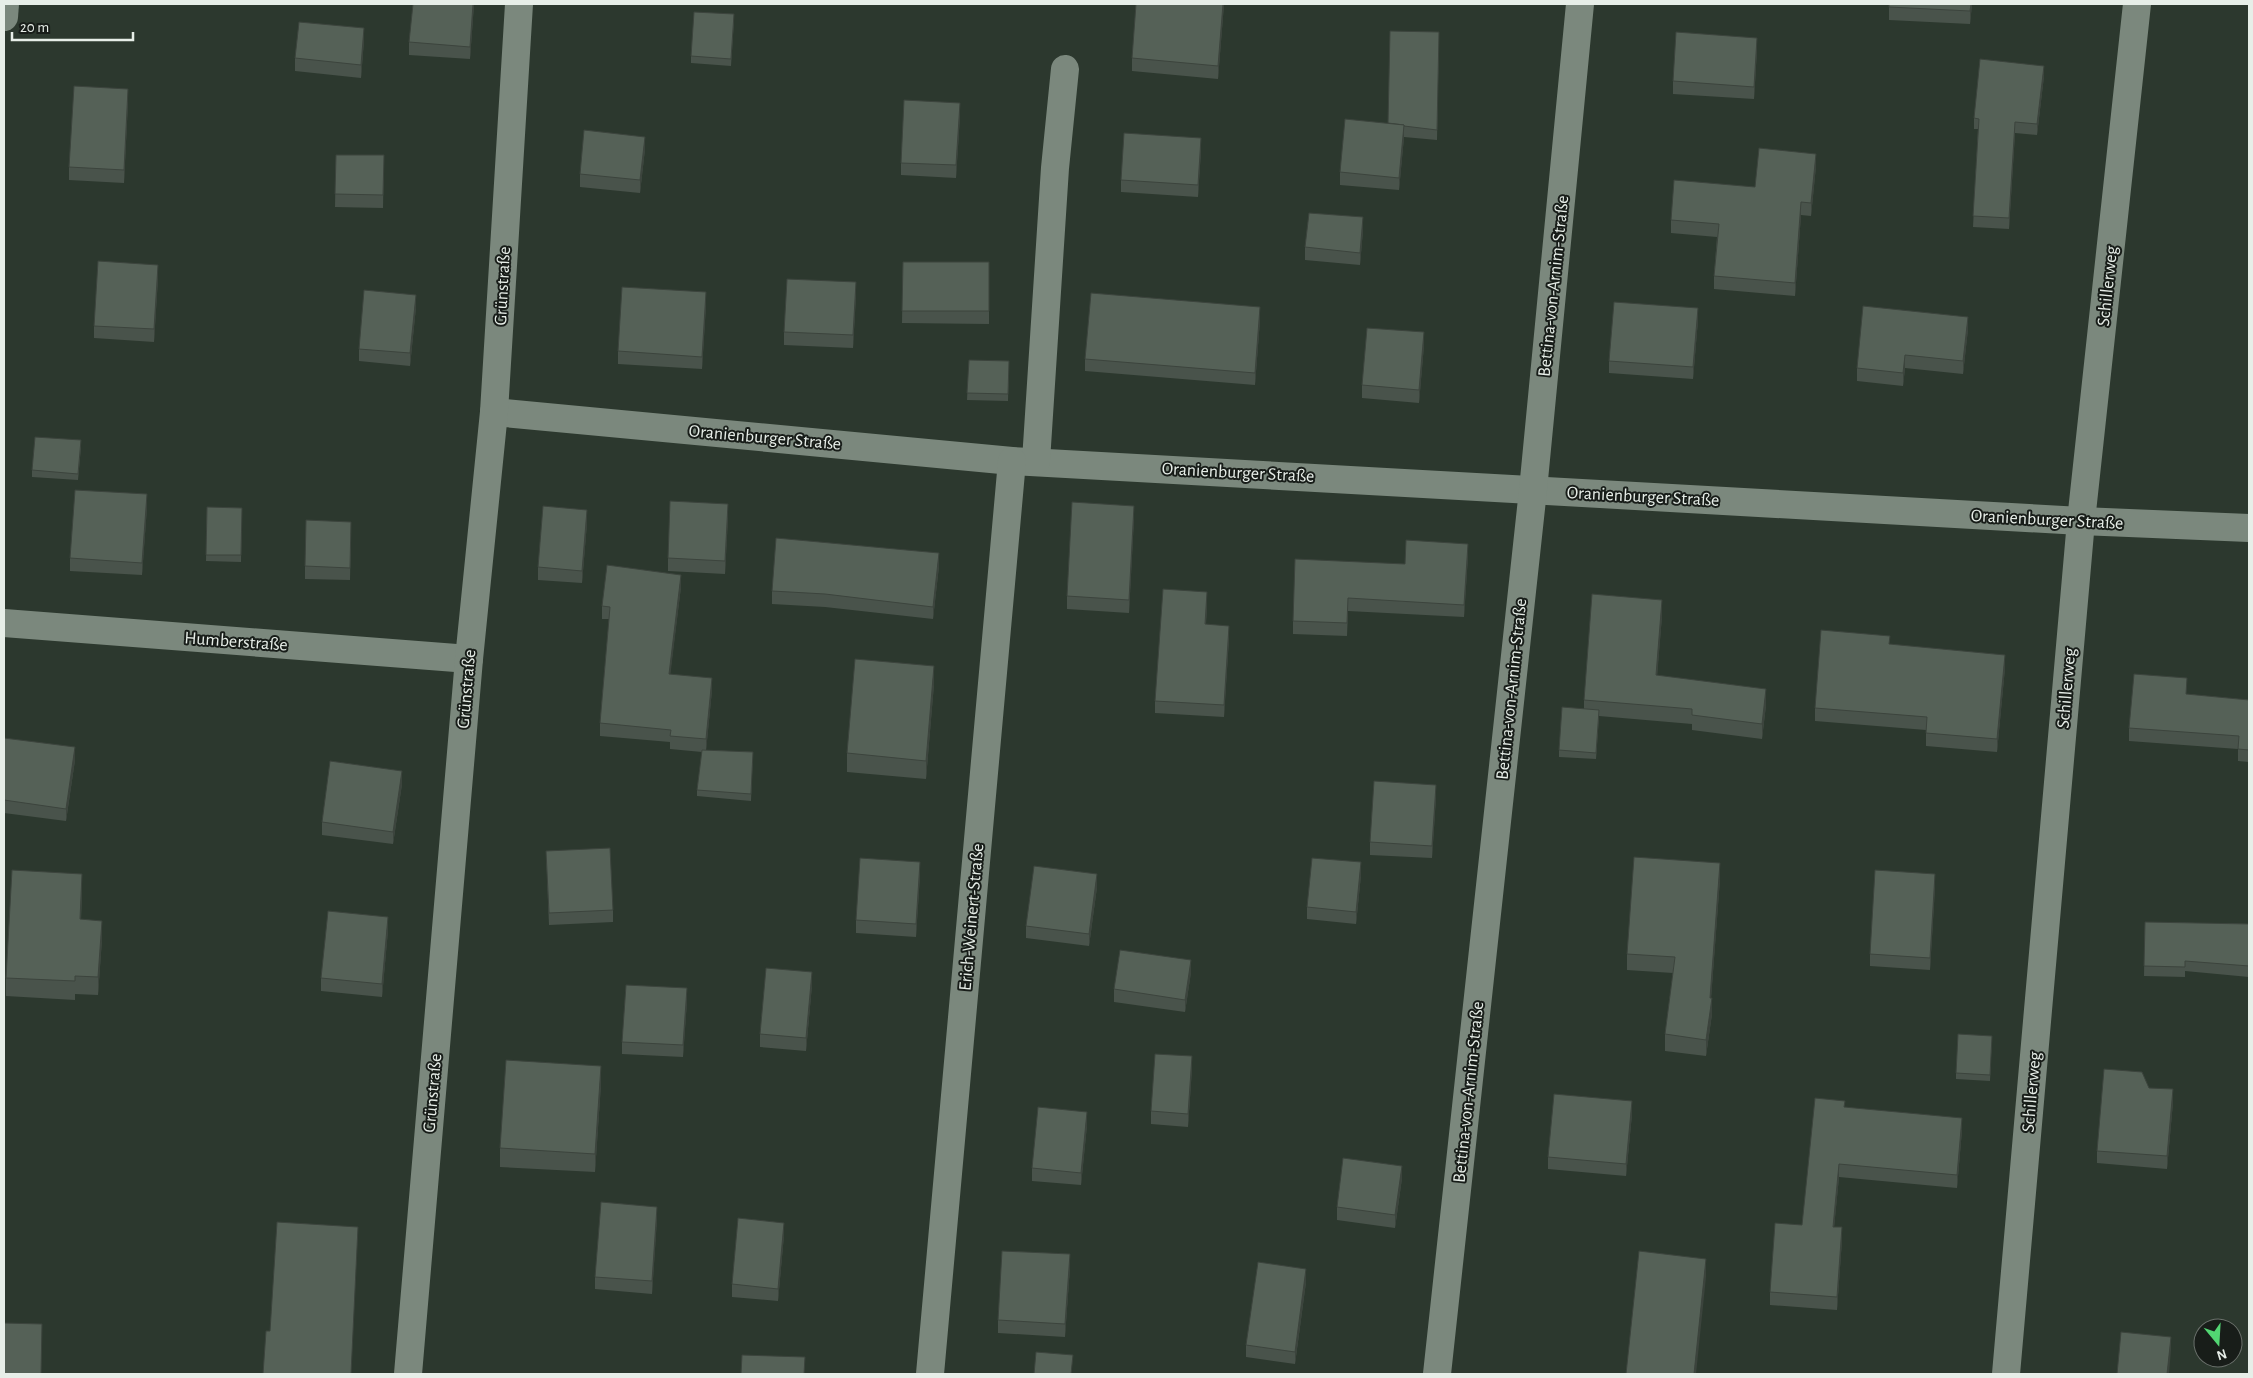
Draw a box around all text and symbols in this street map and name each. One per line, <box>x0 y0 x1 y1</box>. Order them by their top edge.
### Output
scale bar <box>12 10 134 42</box>
text: 20 m <box>20 20 49 35</box>
street label: Bettina-von-Arnim-Straße <box>1536 195 1572 378</box>
street label: Schillerweg <box>2095 245 2121 327</box>
street label: Grünstraße <box>492 246 514 326</box>
street label: Oranienburger Straße <box>688 422 842 454</box>
street label: Oranienburger Straße <box>1161 460 1315 486</box>
street label: Oranienburger Straße <box>1566 484 1720 510</box>
street label: Oranienburger Straße <box>1970 507 2124 533</box>
street label: Bettina-von-Arnim-Straße <box>1494 598 1530 781</box>
street label: Humberstraße <box>184 629 288 655</box>
street label: Schillerweg <box>2055 647 2080 729</box>
street label: Grünstraße <box>455 649 479 729</box>
street label: Erich-Weinert-Straße <box>957 843 987 992</box>
street label: Bettina-von-Arnim-Straße <box>1451 1001 1487 1184</box>
street label: Schillerweg <box>2020 1051 2045 1133</box>
street label: Grünstraße <box>421 1053 445 1133</box>
north arrow <box>2193 1318 2243 1368</box>
text: N <box>2215 1346 2229 1363</box>

